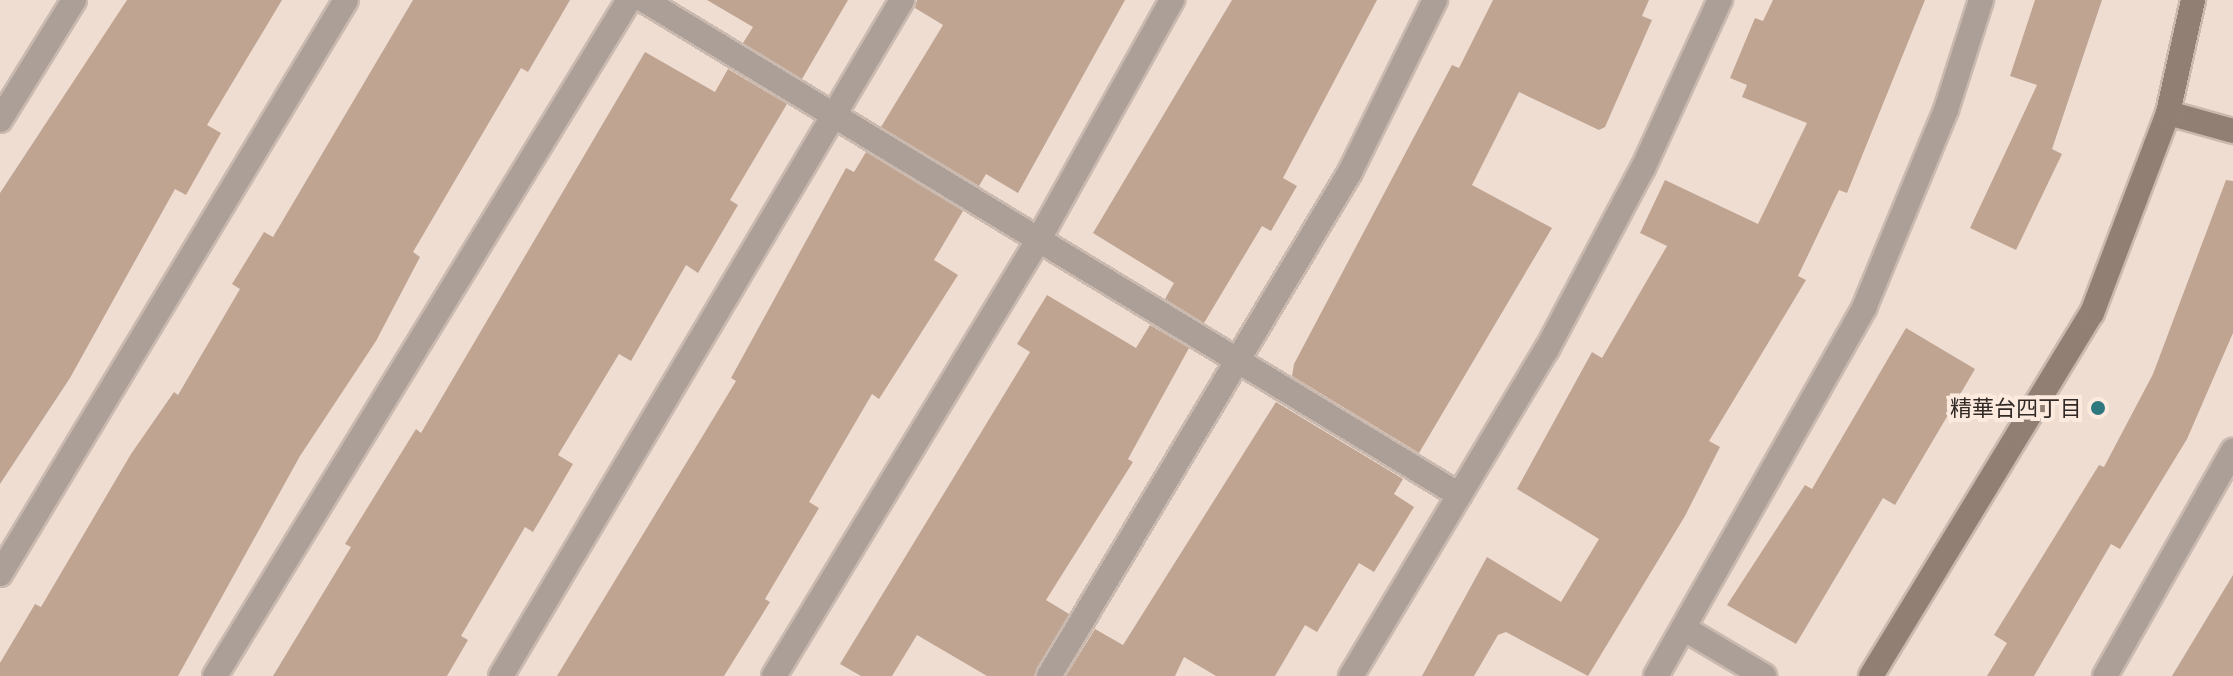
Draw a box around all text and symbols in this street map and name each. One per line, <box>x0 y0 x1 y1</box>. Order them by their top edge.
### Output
place label: 精華台四丁目 <box>1950 395 2082 421</box>
marker: 精華台四丁目 <box>2089 399 2107 417</box>

